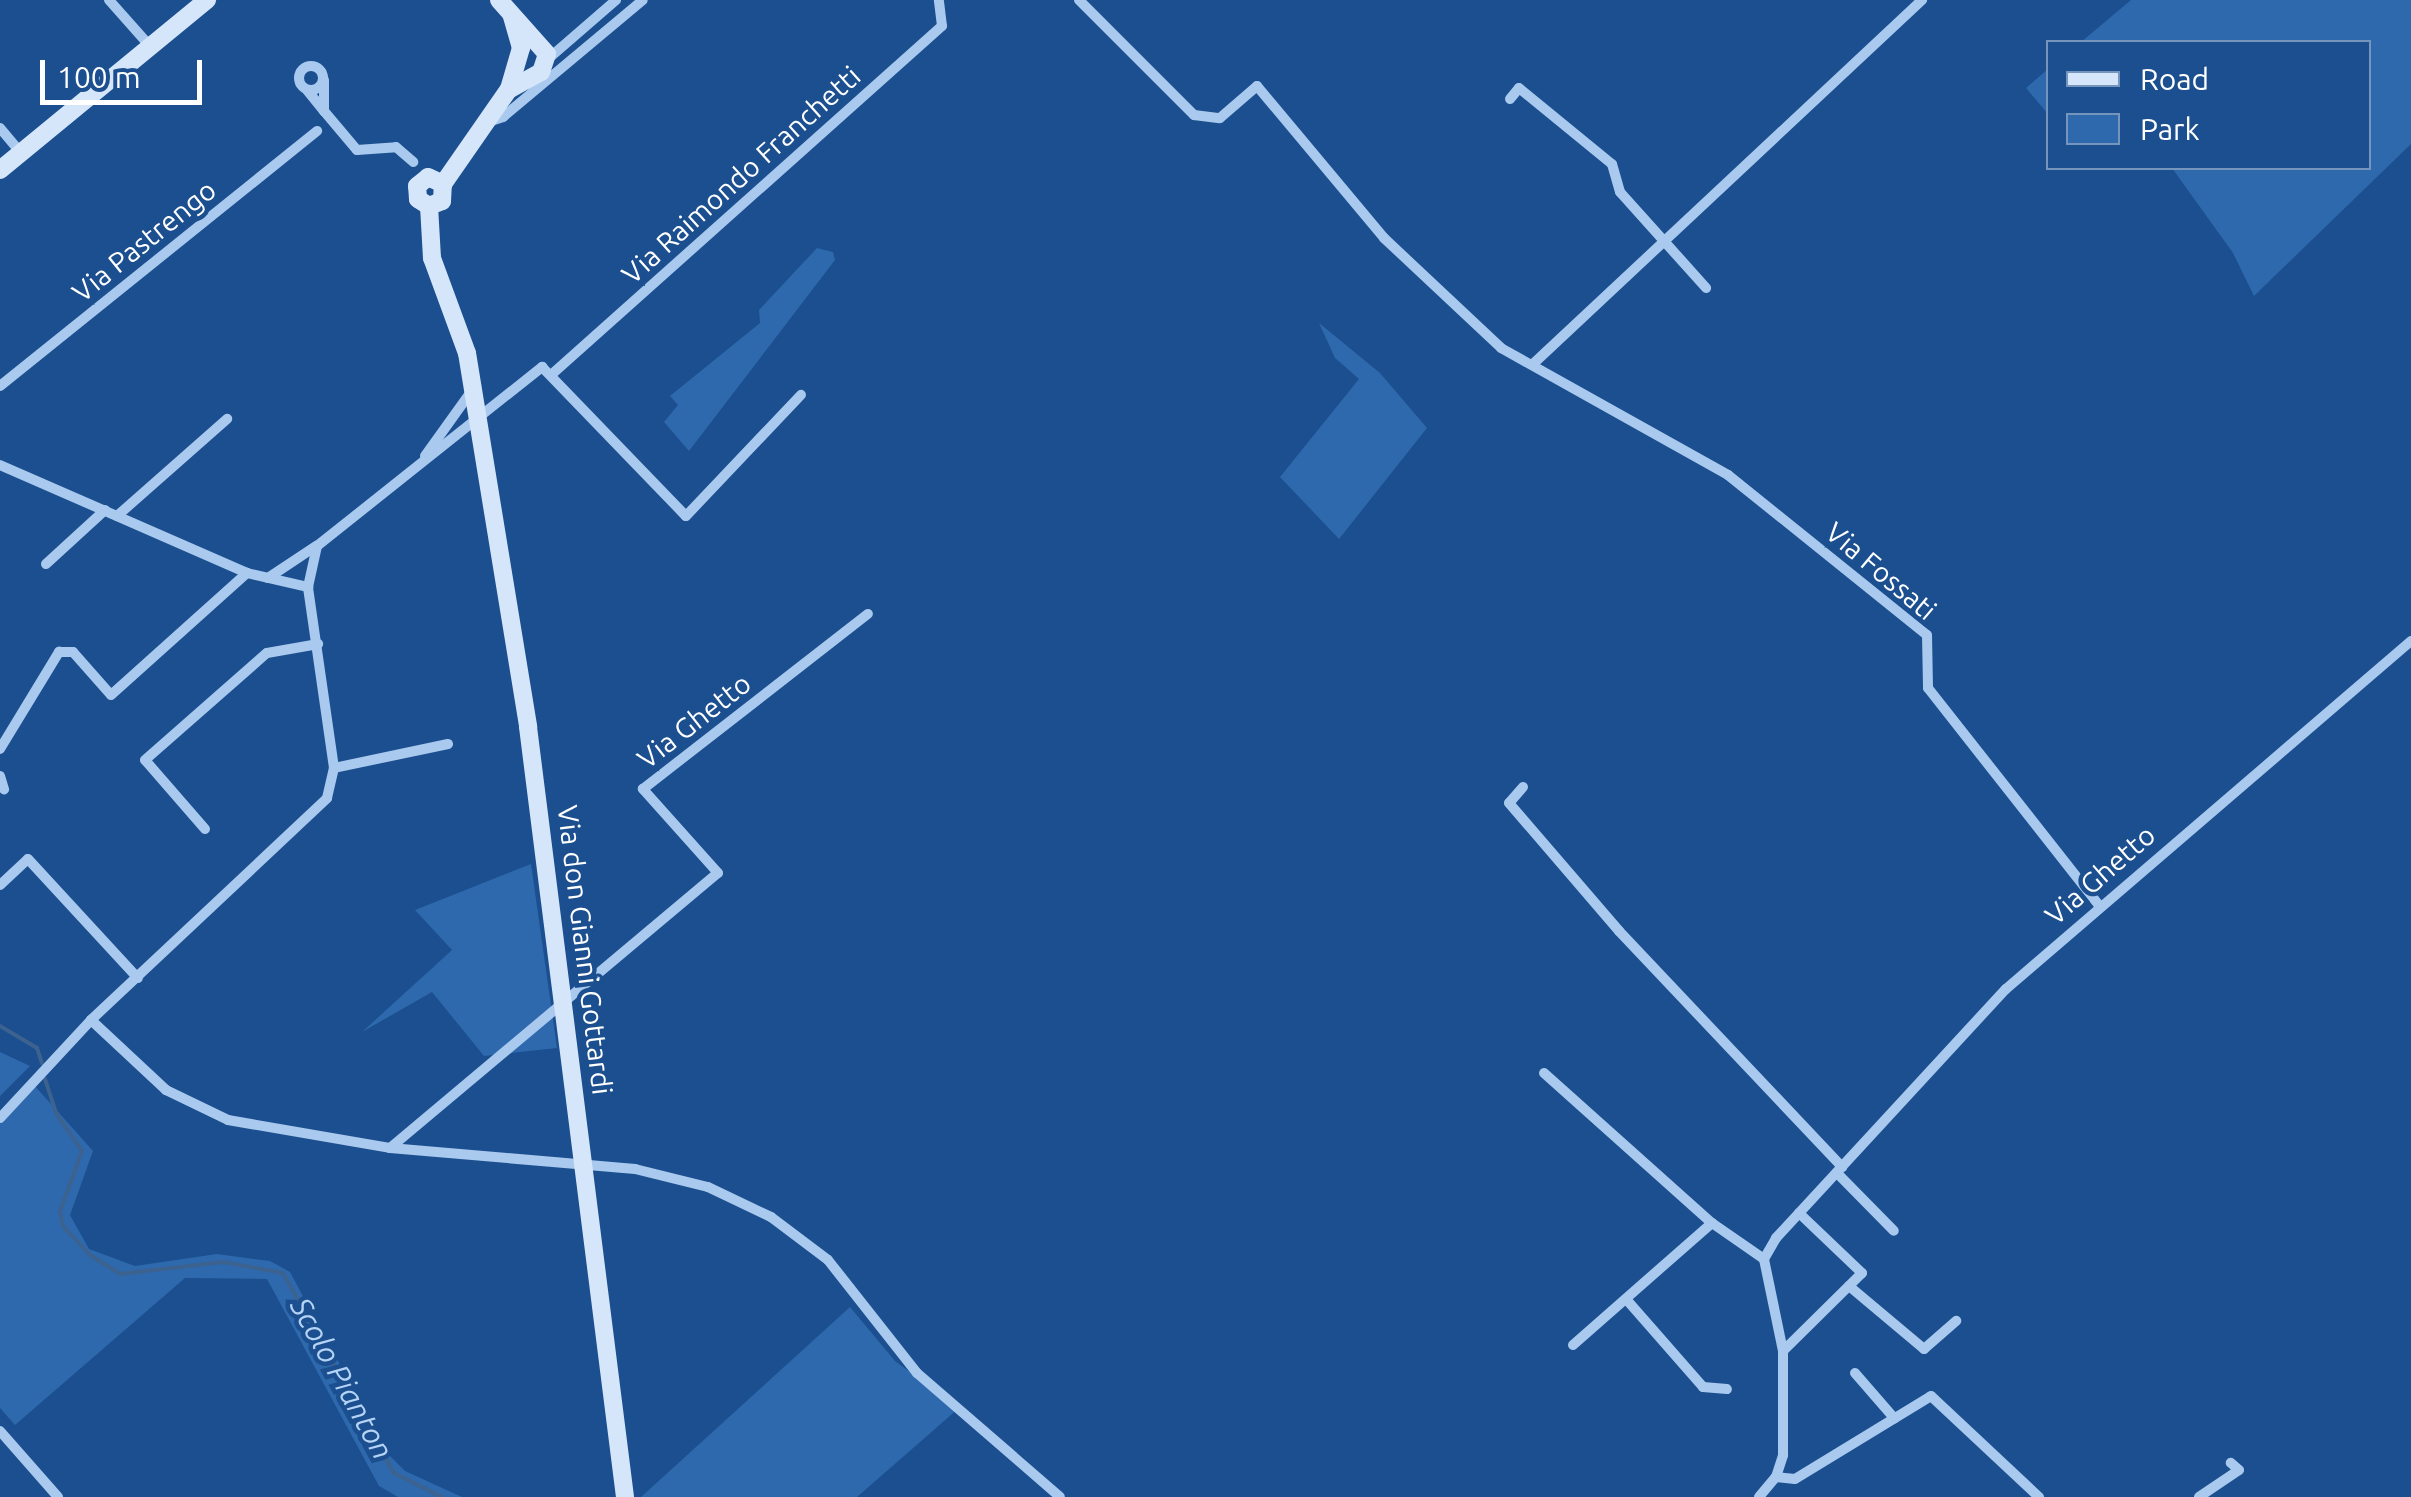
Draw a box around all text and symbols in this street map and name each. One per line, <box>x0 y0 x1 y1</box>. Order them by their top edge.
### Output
scale bar <box>45 40 208 102</box>
legend <box>2046 40 2371 170</box>
street label: Via Raimondo Franchetti <box>615 59 867 291</box>
text: 100 m <box>57 60 141 94</box>
text: Road <box>2140 62 2209 96</box>
text: Park <box>2140 112 2200 146</box>
street label: Via Pastrengo <box>65 173 223 309</box>
street label: Via Fossati <box>1819 515 1943 627</box>
street label: Via Ghetto <box>631 666 757 776</box>
street label: Via don Gianni Gottardi <box>551 803 619 1097</box>
street label: Via Ghetto <box>2038 818 2162 932</box>
water label: Scolo Pianton <box>283 1291 401 1465</box>

